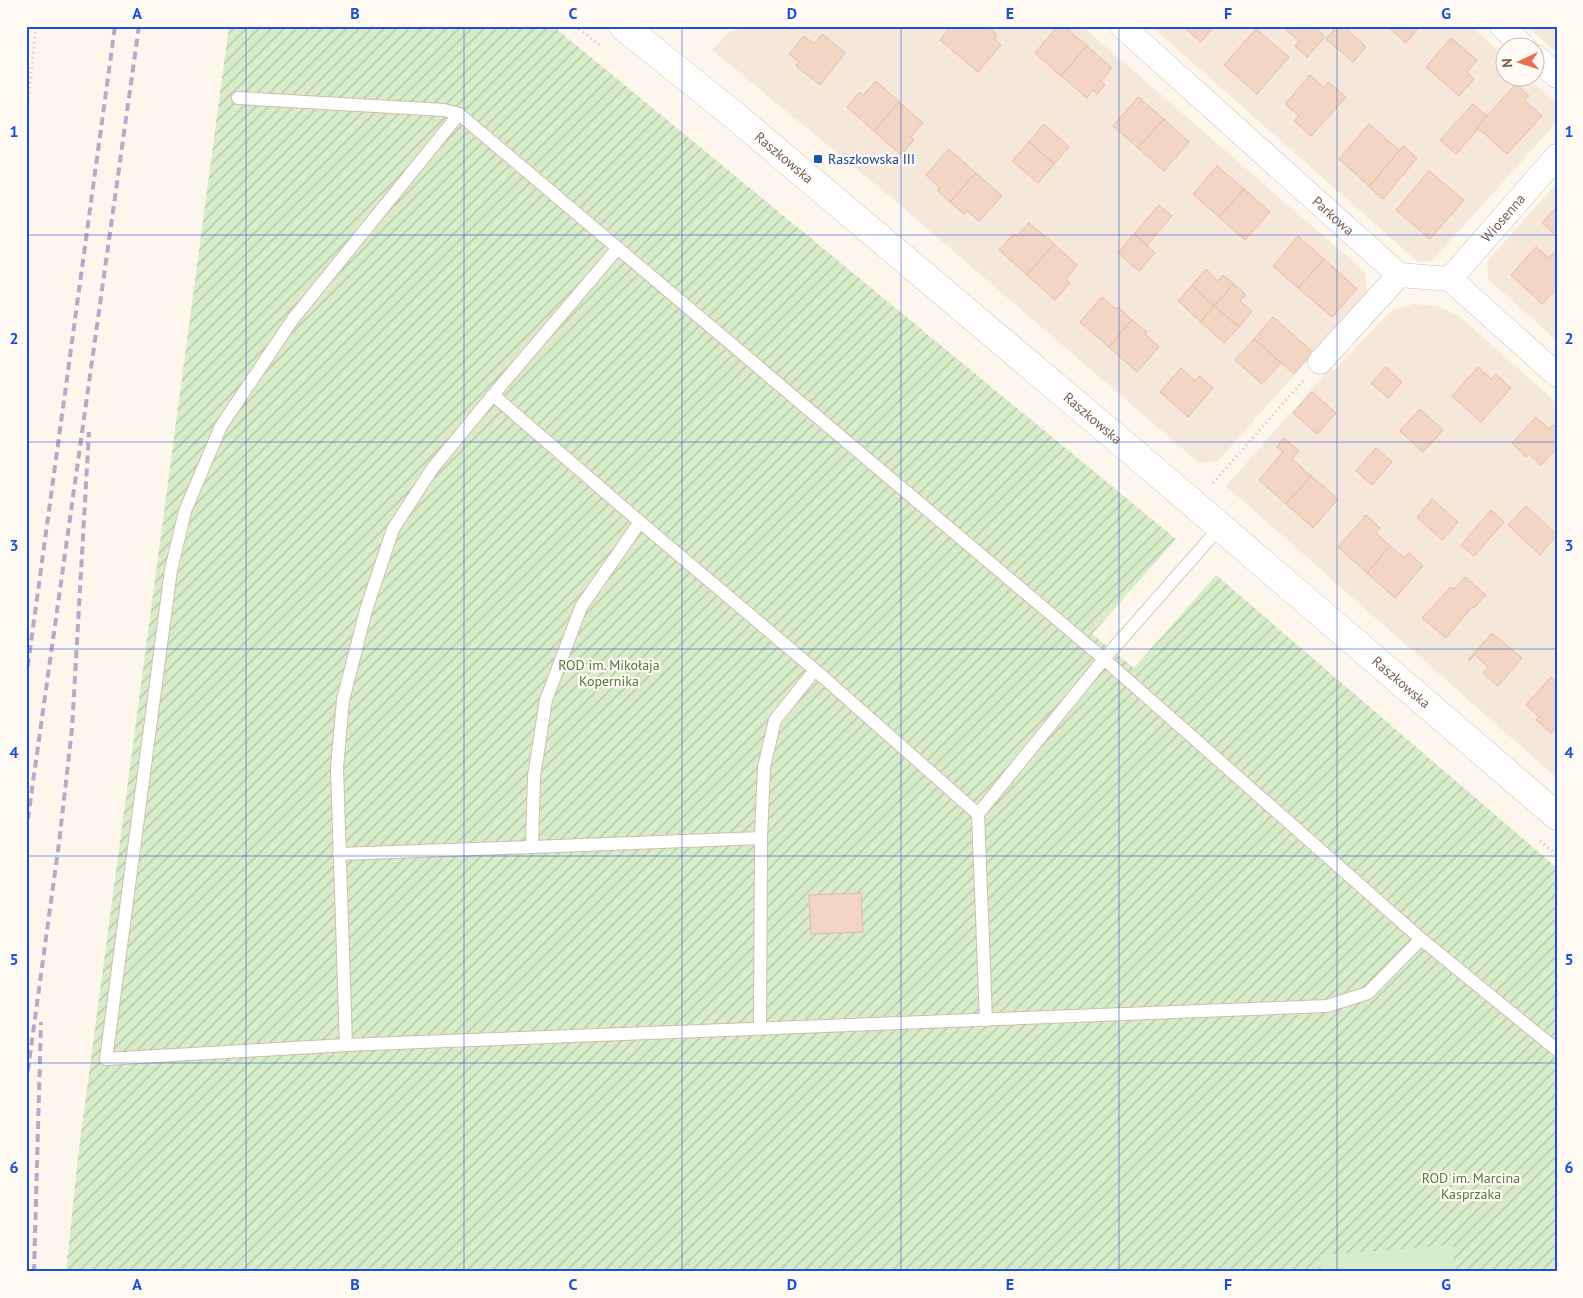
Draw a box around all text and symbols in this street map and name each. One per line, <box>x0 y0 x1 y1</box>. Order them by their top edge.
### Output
text: A <box>132 3 142 23</box>
text: B <box>350 3 360 23</box>
text: C <box>569 3 578 23</box>
text: D <box>787 3 797 23</box>
text: E <box>1006 3 1014 23</box>
text: F <box>1224 3 1232 23</box>
text: G <box>1441 3 1451 23</box>
north arrow <box>1496 38 1546 88</box>
text: N <box>1498 58 1516 68</box>
text: 1 <box>9 121 19 141</box>
text: 1 <box>1564 121 1574 141</box>
street label: Raszkowska <box>751 128 817 187</box>
place label: Raszkowska III <box>828 150 915 168</box>
marker: Raszkowska III <box>812 153 824 165</box>
street label: Wiosenna <box>1477 190 1529 246</box>
street label: Parkowa <box>1309 192 1358 239</box>
text: 2 <box>9 328 19 348</box>
text: 2 <box>1564 328 1574 348</box>
street label: Raszkowska <box>1060 388 1126 448</box>
text: 3 <box>9 535 19 555</box>
text: 3 <box>1564 535 1574 555</box>
street label: Raszkowska <box>1368 652 1434 712</box>
park label: ROD im. Mikołaja Kopernika <box>558 656 660 690</box>
text: 4 <box>9 742 19 762</box>
text: 4 <box>1564 742 1574 762</box>
text: 5 <box>9 949 19 969</box>
text: 5 <box>1564 949 1574 969</box>
text: 6 <box>9 1157 19 1177</box>
text: 6 <box>1564 1157 1574 1177</box>
park label: ROD im. Marcina Kasprzaka <box>1422 1169 1520 1203</box>
text: A <box>132 1274 142 1294</box>
text: B <box>350 1274 360 1294</box>
text: C <box>569 1274 578 1294</box>
text: D <box>787 1274 797 1294</box>
text: E <box>1006 1274 1014 1294</box>
text: F <box>1224 1274 1232 1294</box>
text: G <box>1441 1274 1451 1294</box>

